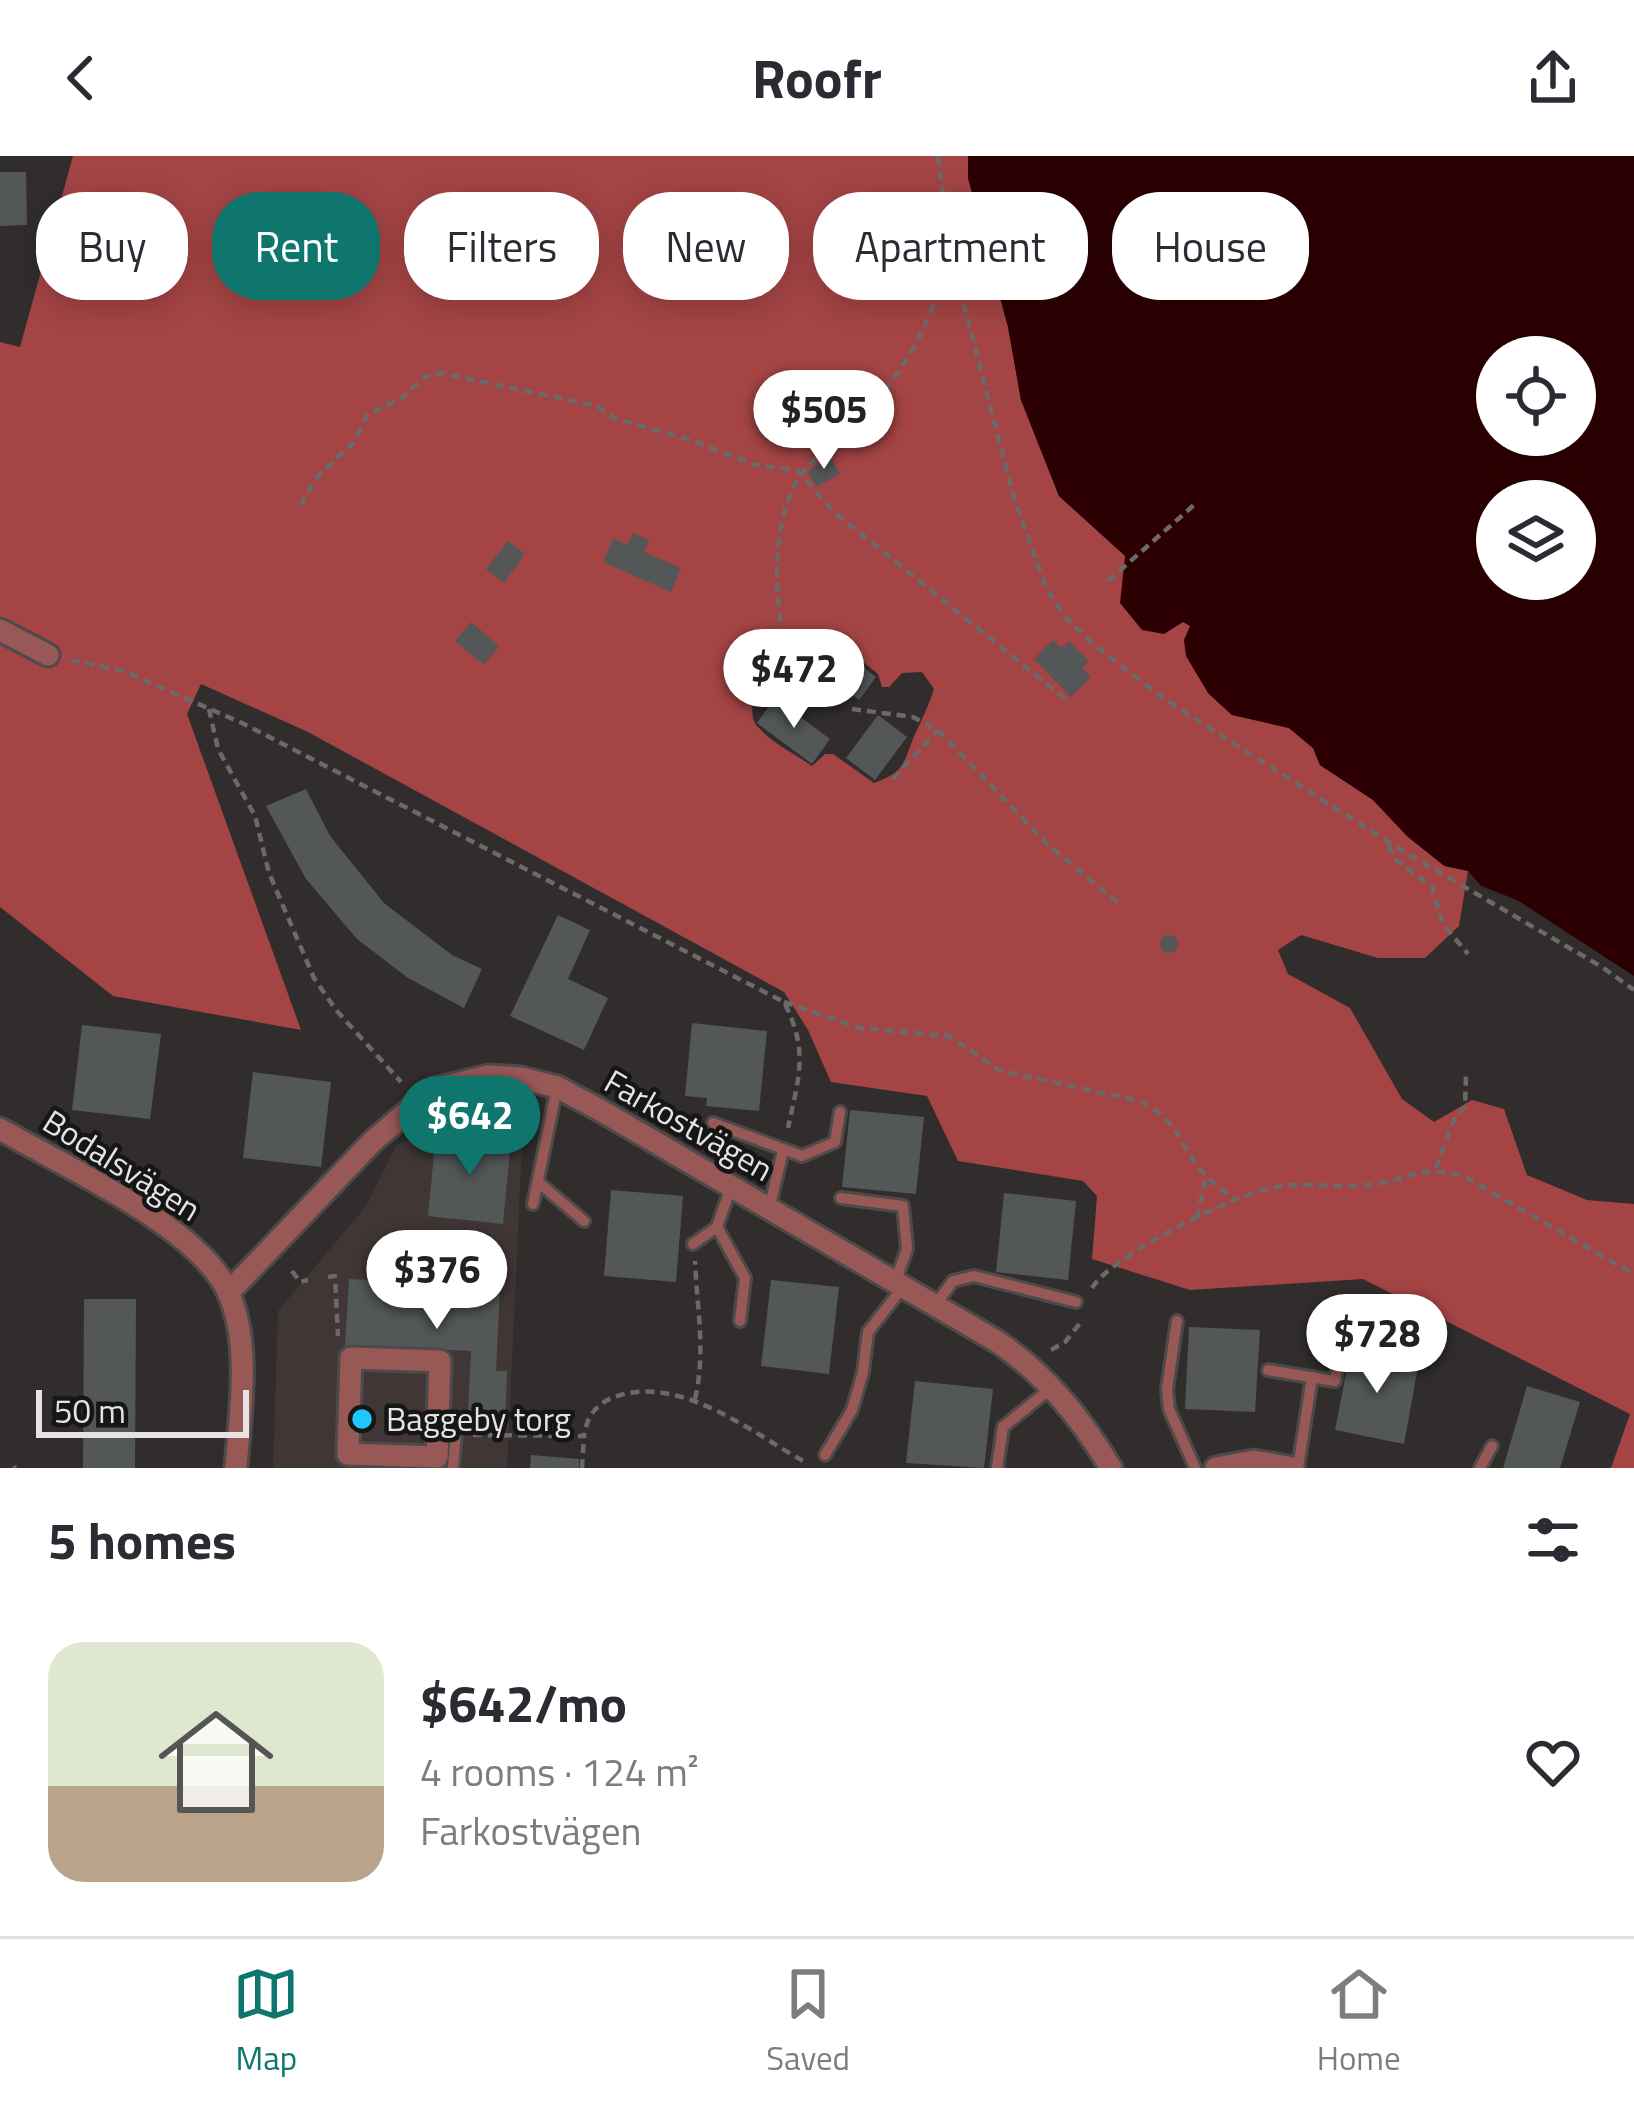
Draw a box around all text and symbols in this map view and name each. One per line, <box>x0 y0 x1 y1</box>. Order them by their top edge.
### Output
text: Roofr <box>752 37 882 119</box>
icon: back <box>48 45 114 111</box>
icon: share <box>1520 45 1586 111</box>
chip: Buy <box>36 192 188 300</box>
chip: Rent <box>212 192 380 300</box>
chip: Filters <box>404 192 599 300</box>
chip: New <box>623 192 789 300</box>
chip: Apartment <box>813 192 1088 300</box>
chip: House <box>1112 192 1309 300</box>
map controls <box>1476 336 1596 600</box>
button: locate <box>1476 336 1596 456</box>
pin: $505 <box>753 370 895 472</box>
text: $505 <box>780 379 868 438</box>
button: layers <box>1476 480 1596 600</box>
pin: $472 <box>723 629 865 731</box>
text: $472 <box>750 638 838 697</box>
street label: Farkostvägen <box>595 1056 783 1194</box>
pin: $642 <box>399 1076 541 1178</box>
text: $642 <box>426 1085 514 1144</box>
street label: Bodalsvägen <box>33 1097 211 1233</box>
pin: $376 <box>366 1230 508 1332</box>
text: $376 <box>393 1239 481 1298</box>
pin: $728 <box>1306 1294 1448 1396</box>
text: $728 <box>1333 1303 1421 1362</box>
scale bar <box>36 1384 249 1437</box>
text: 50 m <box>54 1386 126 1436</box>
place label: Baggeby torg <box>386 1394 571 1444</box>
marker: Baggeby torg <box>349 1406 375 1432</box>
text: 5 homes <box>48 1501 236 1579</box>
icon: filters <box>1520 1507 1586 1573</box>
text: $642/mo <box>420 1664 627 1742</box>
icon: home <box>144 1690 288 1834</box>
icon: heart <box>1520 1729 1586 1795</box>
text: 4 rooms · 124 m² <box>420 1742 699 1801</box>
text: Farkostvägen <box>420 1801 642 1860</box>
tab: Map <box>233 1961 299 2083</box>
tab: Saved <box>766 1961 850 2083</box>
tab: Home <box>1317 1961 1401 2083</box>

